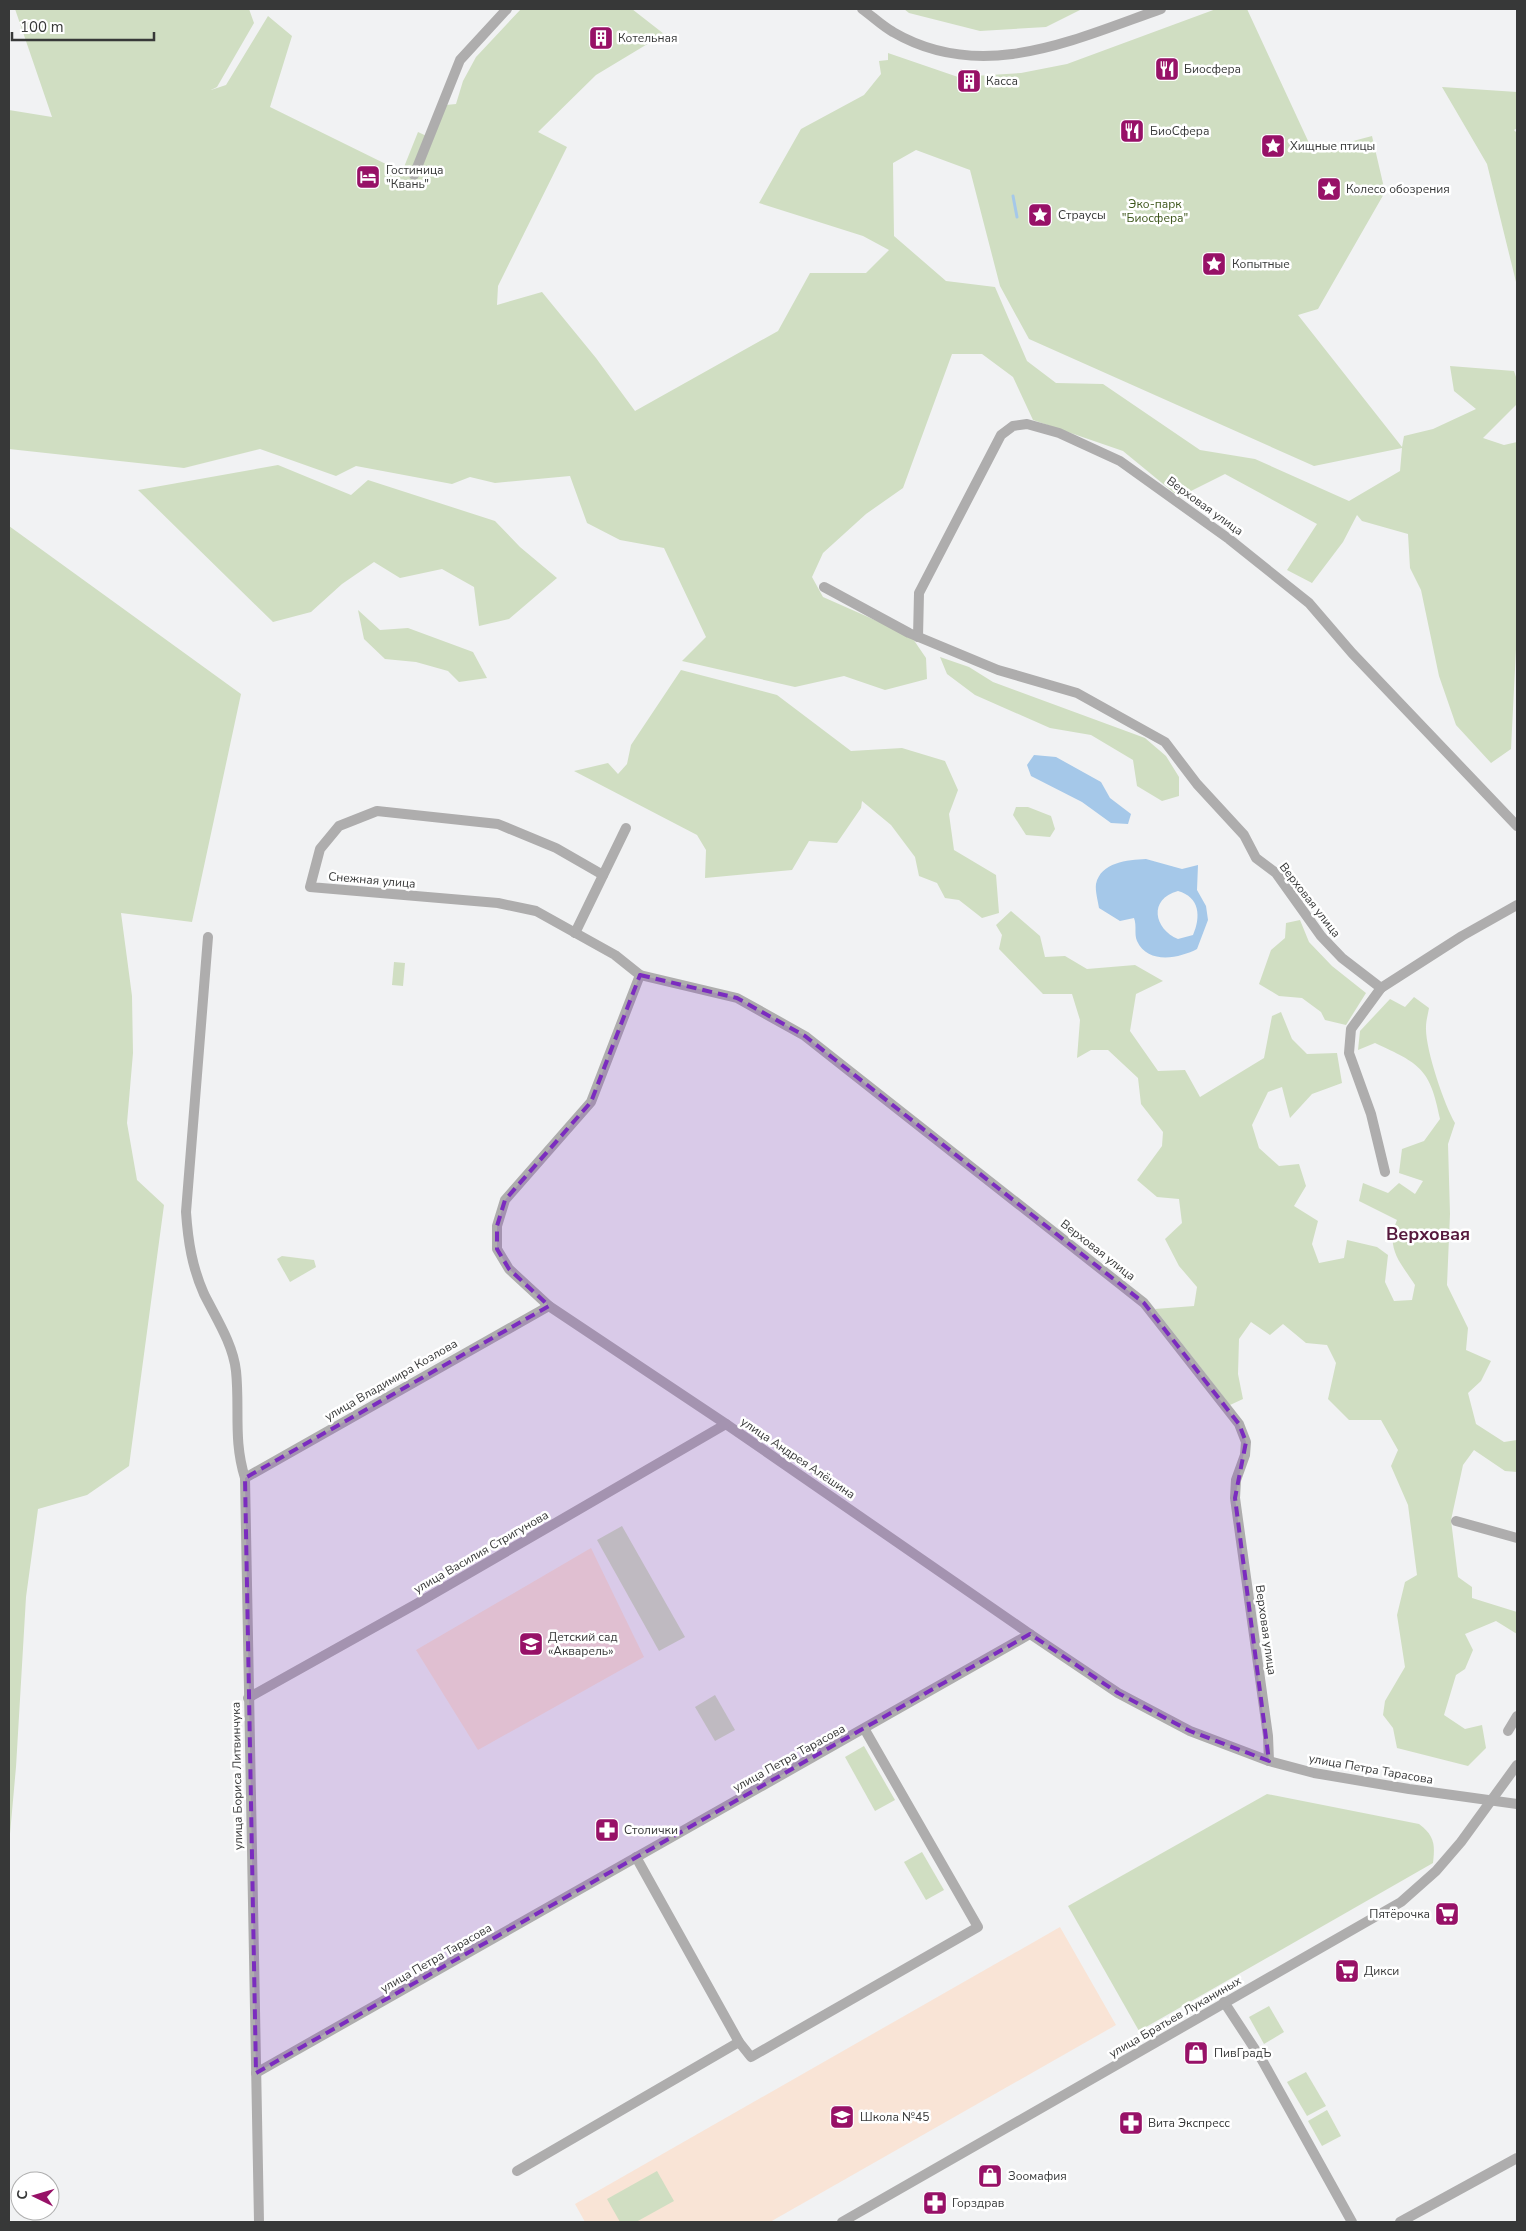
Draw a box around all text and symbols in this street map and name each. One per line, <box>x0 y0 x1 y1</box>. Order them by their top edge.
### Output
scale bar <box>12 10 155 42</box>
text: 100 m <box>20 17 64 37</box>
building icon: Котельная <box>588 25 614 51</box>
place label: Котельная <box>618 30 678 46</box>
restaurant icon: Биосфера <box>1154 56 1180 82</box>
place label: Биосфера <box>1184 61 1241 77</box>
building icon: Касса <box>956 68 982 94</box>
place label: Касса <box>986 73 1018 89</box>
restaurant icon: БиоСфера <box>1119 118 1145 144</box>
place label: БиоСфера <box>1150 123 1209 139</box>
place icon: Хищные птицы <box>1260 133 1286 159</box>
place label: Хищные птицы <box>1290 138 1375 154</box>
place label: Гостиница "Квань" <box>386 162 444 192</box>
hotel icon: Гостиница "Квань" <box>355 164 381 190</box>
place icon: Колесо обозрения <box>1316 176 1342 202</box>
place label: Колесо обозрения <box>1346 181 1450 197</box>
park label: Эко-парк "Биосфера" <box>1122 196 1188 226</box>
place icon: Страусы <box>1027 202 1053 228</box>
place label: Страусы <box>1058 207 1106 223</box>
place icon: Копытные <box>1201 251 1227 277</box>
place label: Копытные <box>1232 256 1290 272</box>
street label: Верховая улица <box>1164 473 1246 539</box>
street label: Верховая улица <box>1276 859 1344 941</box>
street label: Снежная улица <box>328 868 416 892</box>
street label: Верховая улица <box>1057 1216 1139 1284</box>
district label: Верховая <box>1386 1222 1470 1246</box>
street label: улица Владимира Козлова <box>322 1335 460 1425</box>
street label: улица Андрея Алёшина <box>738 1414 858 1502</box>
street label: улица Василия Стригунова <box>411 1507 551 1597</box>
street label: Верховая улица <box>1252 1584 1280 1676</box>
place label: Детский сад «Акварель» <box>548 1629 617 1659</box>
school or university icon: Детский сад «Акварель» <box>518 1631 544 1657</box>
street label: улица Бориса Литвинчука <box>228 1702 246 1850</box>
street label: улица Петра Тарасова <box>730 1720 848 1796</box>
street label: улица Петра Тарасова <box>1308 1750 1434 1788</box>
pharmacy icon: Столички <box>594 1817 620 1843</box>
place label: Столички <box>624 1822 678 1838</box>
supermarket icon: Пятёрочка <box>1434 1901 1460 1927</box>
place label: Пятёрочка <box>1369 1906 1430 1922</box>
street label: улица Петра Тарасова <box>377 1920 495 1996</box>
supermarket icon: Дикси <box>1334 1958 1360 1984</box>
place label: Дикси <box>1364 1963 1399 1979</box>
street label: улица Братьев Луканиных <box>1106 1972 1245 2061</box>
shop icon: ПивГрадЪ <box>1183 2040 1209 2066</box>
place label: ПивГрадЪ <box>1214 2045 1272 2061</box>
school or university icon: Школа №45 <box>829 2104 855 2130</box>
place label: Школа №45 <box>860 2109 929 2125</box>
pharmacy icon: Вита Экспресс <box>1118 2110 1144 2136</box>
place label: Вита Экспресс <box>1148 2115 1230 2131</box>
shop icon: Зоомафия <box>977 2163 1003 2189</box>
place label: Зоомафия <box>1008 2168 1067 2184</box>
north arrow <box>10 2171 60 2221</box>
text: С <box>13 2189 32 2200</box>
pharmacy icon: Горздрав <box>922 2190 948 2216</box>
place label: Горздрав <box>952 2195 1005 2211</box>

